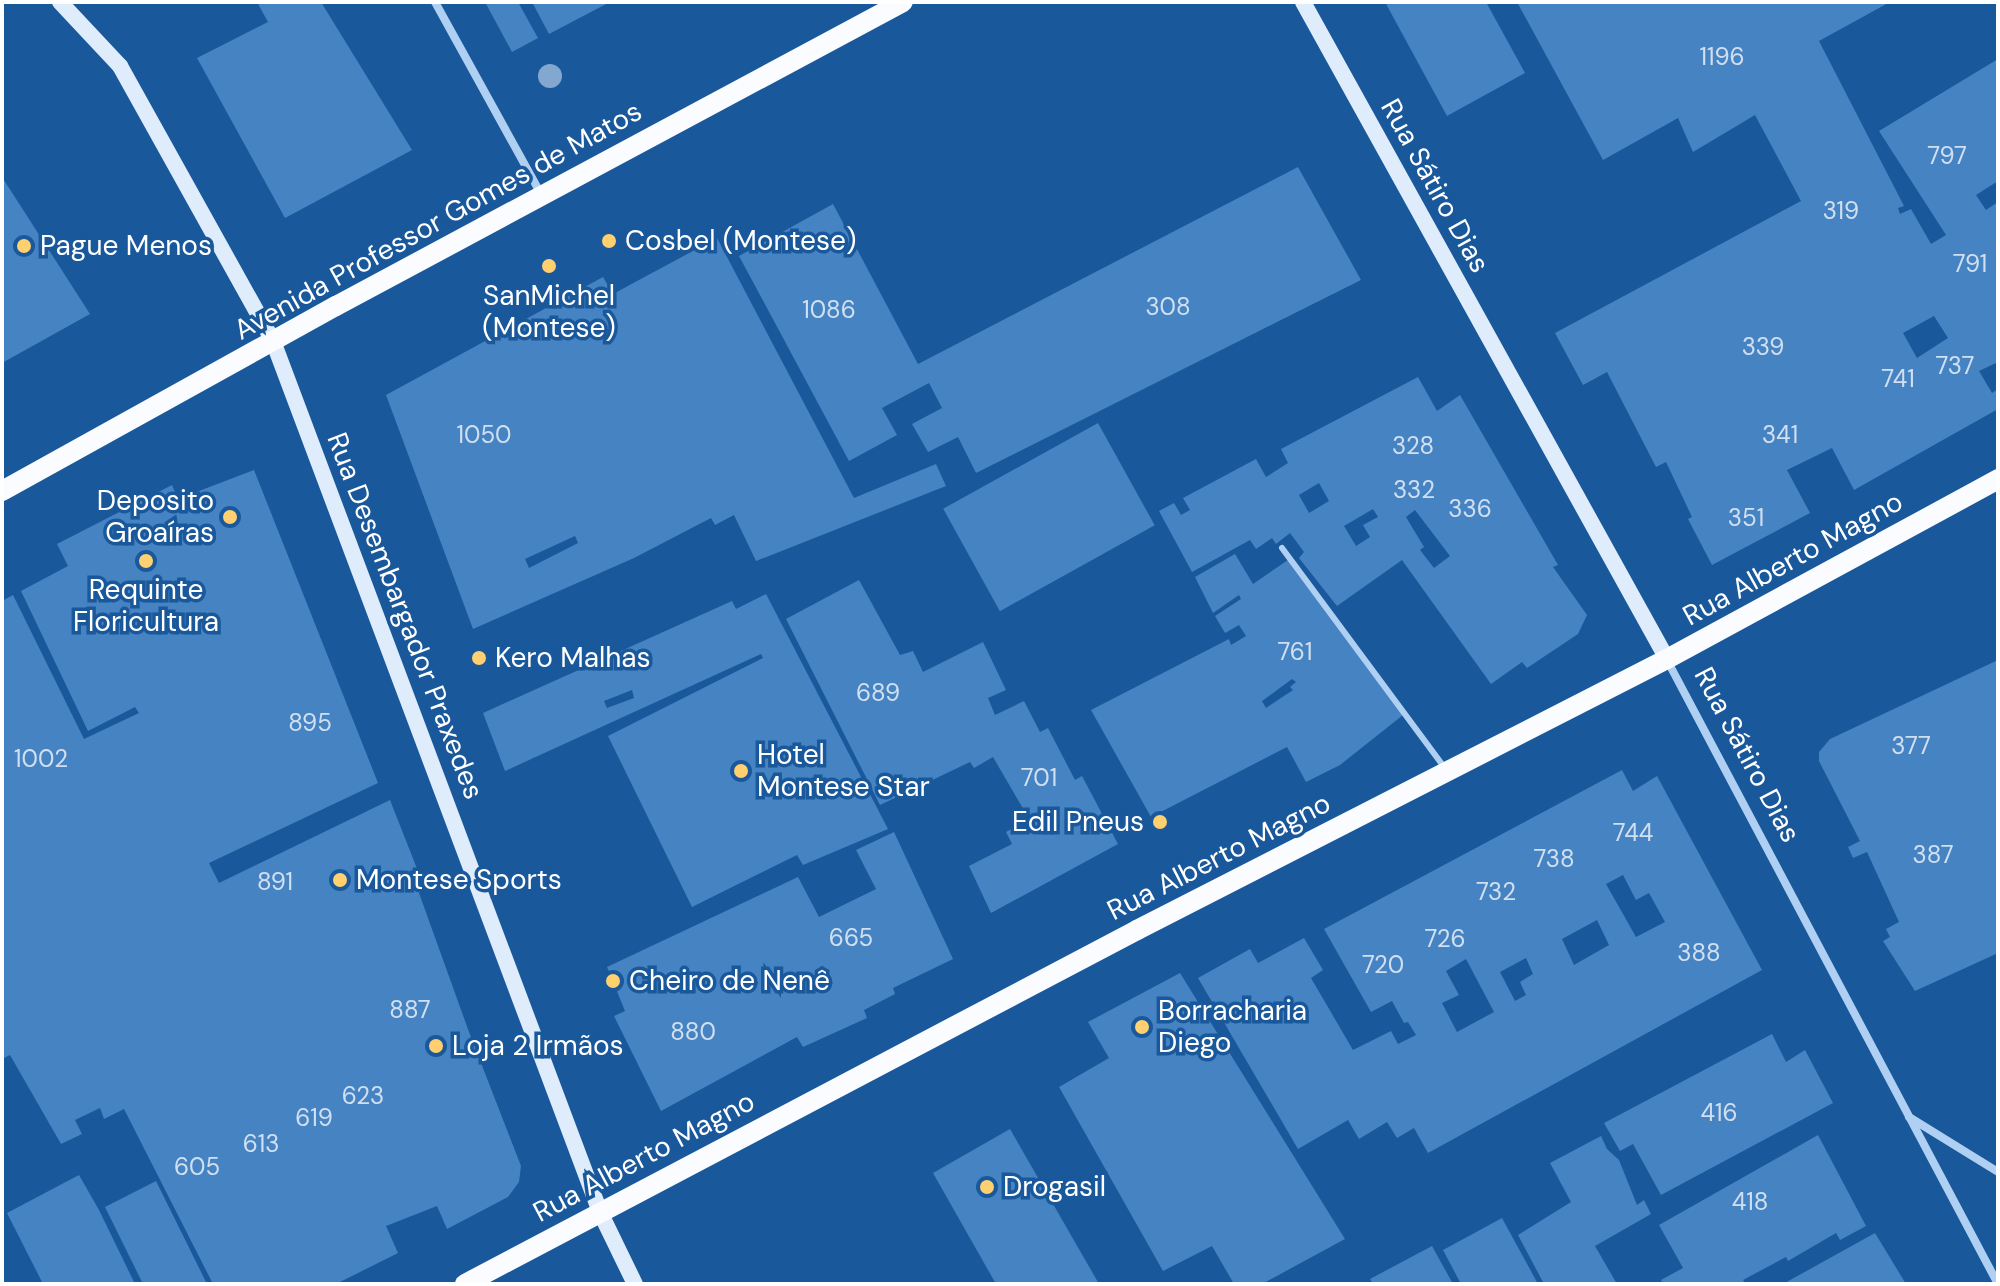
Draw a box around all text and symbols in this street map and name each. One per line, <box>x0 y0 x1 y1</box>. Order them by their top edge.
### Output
house number: 1196 <box>1699 43 1745 71</box>
street label: Rua Sátiro Dias <box>1373 93 1497 279</box>
street label: Avenida Professor Gomes de Matos <box>228 95 648 347</box>
house number: 797 <box>1927 142 1967 170</box>
house number: 319 <box>1823 197 1859 225</box>
place label: Cosbel (Montese) <box>625 224 856 258</box>
place label: Pague Menos <box>40 229 212 263</box>
marker: Cosbel (Montese) <box>600 232 618 250</box>
marker: Pague Menos <box>15 237 33 255</box>
house number: 791 <box>1953 250 1987 278</box>
marker: SanMichel (Montese) <box>540 257 558 275</box>
place label: SanMichel (Montese) <box>482 279 616 345</box>
house number: 308 <box>1145 293 1191 321</box>
house number: 1086 <box>802 296 856 324</box>
house number: 339 <box>1742 333 1784 361</box>
house number: 737 <box>1936 352 1974 380</box>
house number: 741 <box>1881 365 1915 393</box>
house number: 1050 <box>457 421 511 449</box>
house number: 341 <box>1762 421 1798 449</box>
street label: Rua Desembargador Praxedes <box>320 428 490 804</box>
house number: 328 <box>1392 432 1434 460</box>
house number: 332 <box>1393 476 1435 504</box>
place label: Deposito Groaíras <box>97 484 214 550</box>
street label: Rua Alberto Magno <box>1677 485 1909 633</box>
house number: 336 <box>1448 495 1492 523</box>
house number: 351 <box>1728 504 1764 532</box>
marker: Deposito Groaíras <box>221 508 239 526</box>
marker: Requinte Floricultura <box>137 552 155 570</box>
place label: Requinte Floricultura <box>73 573 219 639</box>
house number: 761 <box>1278 638 1312 666</box>
place label: Kero Malhas <box>495 641 651 675</box>
marker: Kero Malhas <box>470 649 488 667</box>
street label: Rua Sátiro Dias <box>1687 662 1807 848</box>
house number: 689 <box>856 679 900 707</box>
house number: 895 <box>288 709 332 737</box>
house number: 377 <box>1891 732 1931 760</box>
place label: Hotel Montese Star <box>757 738 930 804</box>
house number: 1002 <box>14 745 68 773</box>
marker: Hotel Montese Star <box>732 762 750 780</box>
house number: 701 <box>1021 764 1057 792</box>
street label: Rua Alberto Magno <box>1102 786 1336 928</box>
place label: Edil Pneus <box>1012 805 1144 839</box>
marker: Edil Pneus <box>1151 813 1169 831</box>
house number: 744 <box>1613 819 1653 847</box>
house number: 387 <box>1913 841 1953 869</box>
house number: 738 <box>1534 845 1574 873</box>
place label: Montese Sports <box>356 863 562 897</box>
house number: 891 <box>257 868 293 896</box>
marker: Montese Sports <box>331 871 349 889</box>
house number: 732 <box>1476 878 1516 906</box>
house number: 665 <box>829 924 873 952</box>
house number: 726 <box>1424 925 1466 953</box>
house number: 388 <box>1677 939 1721 967</box>
house number: 720 <box>1362 951 1404 979</box>
place label: Cheiro de Nenê <box>629 964 830 998</box>
marker: Cheiro de Nenê <box>604 972 622 990</box>
place label: Borracharia Diego <box>1158 994 1307 1060</box>
house number: 887 <box>389 996 431 1024</box>
house number: 880 <box>670 1018 716 1046</box>
marker: Borracharia Diego <box>1133 1018 1151 1036</box>
place label: Loja 2 Irmãos <box>452 1029 624 1063</box>
marker: Loja 2 Irmãos <box>427 1037 445 1055</box>
house number: 623 <box>342 1082 384 1110</box>
street label: Rua Alberto Magno <box>528 1084 760 1230</box>
house number: 416 <box>1700 1099 1738 1127</box>
house number: 619 <box>295 1104 333 1132</box>
house number: 613 <box>243 1130 279 1158</box>
house number: 605 <box>174 1153 220 1181</box>
place label: Drogasil <box>1003 1170 1106 1204</box>
marker: Drogasil <box>978 1178 996 1196</box>
house number: 418 <box>1732 1188 1768 1216</box>

